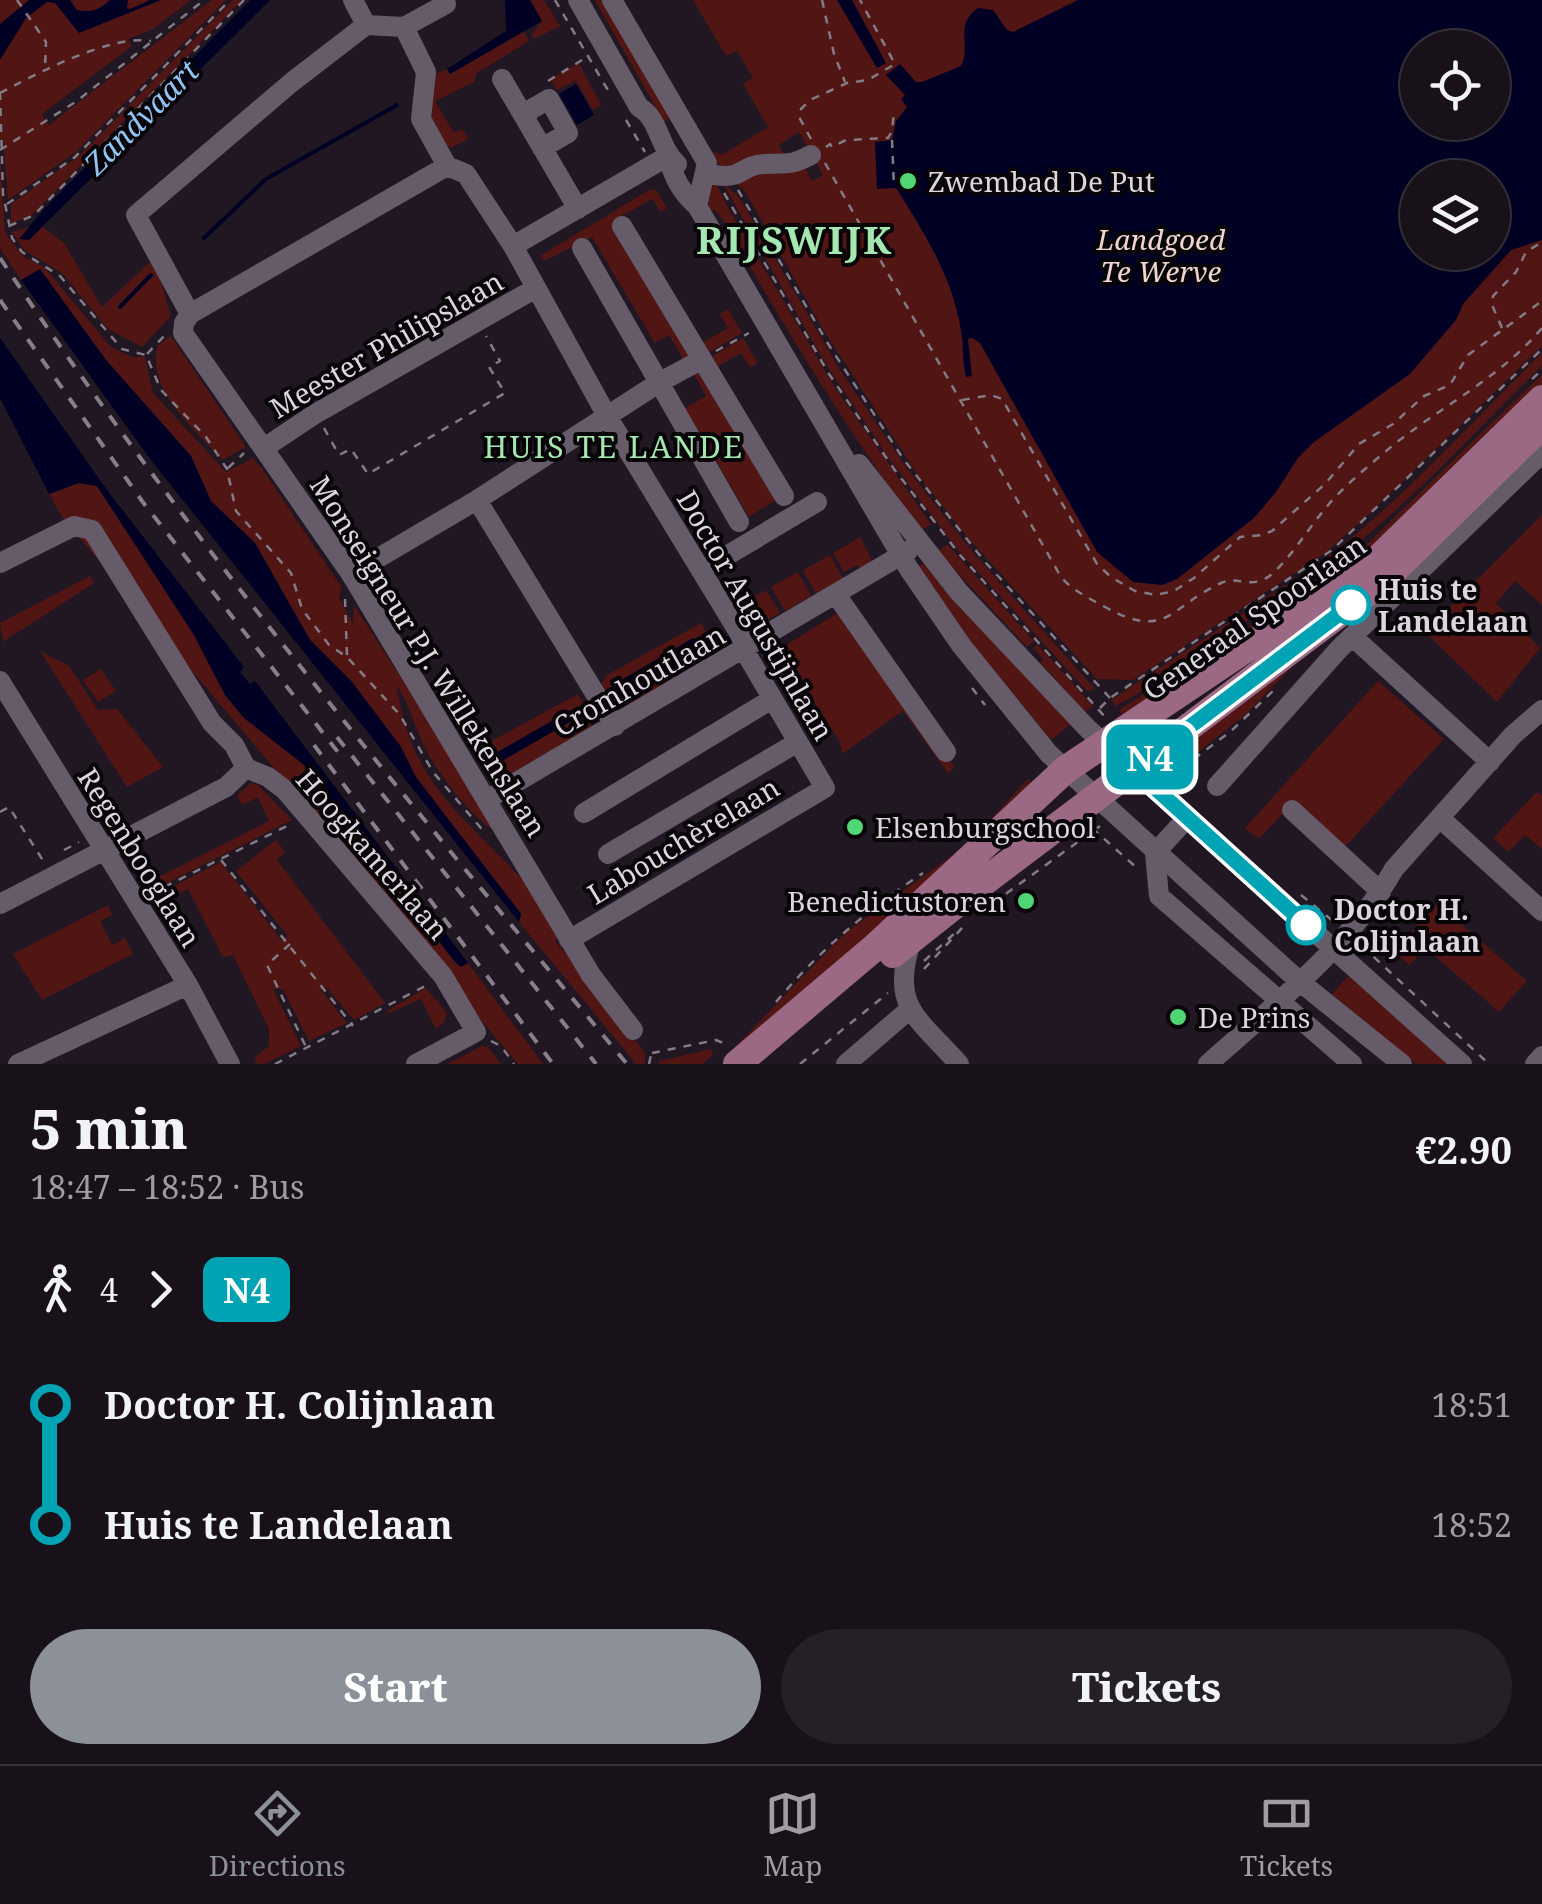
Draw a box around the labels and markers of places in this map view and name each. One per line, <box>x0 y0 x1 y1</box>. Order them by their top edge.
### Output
place label: Zwembad De Put <box>928 162 1155 200</box>
marker: Zwembad De Put <box>897 170 919 192</box>
place label: Huis te Landelaan <box>1378 570 1528 640</box>
marker: Huis te Landelaan <box>1332 586 1370 624</box>
place label: Elsenburgschool <box>875 808 1096 846</box>
marker: Elsenburgschool <box>844 816 866 838</box>
place label: Benedictustoren <box>787 882 1006 920</box>
marker: Benedictustoren <box>1015 890 1037 912</box>
place label: Doctor H. Colijnlaan <box>1334 890 1480 960</box>
marker: Doctor H. Colijnlaan <box>1287 906 1325 944</box>
place label: De Prins <box>1198 998 1310 1036</box>
marker: De Prins <box>1167 1006 1189 1028</box>

